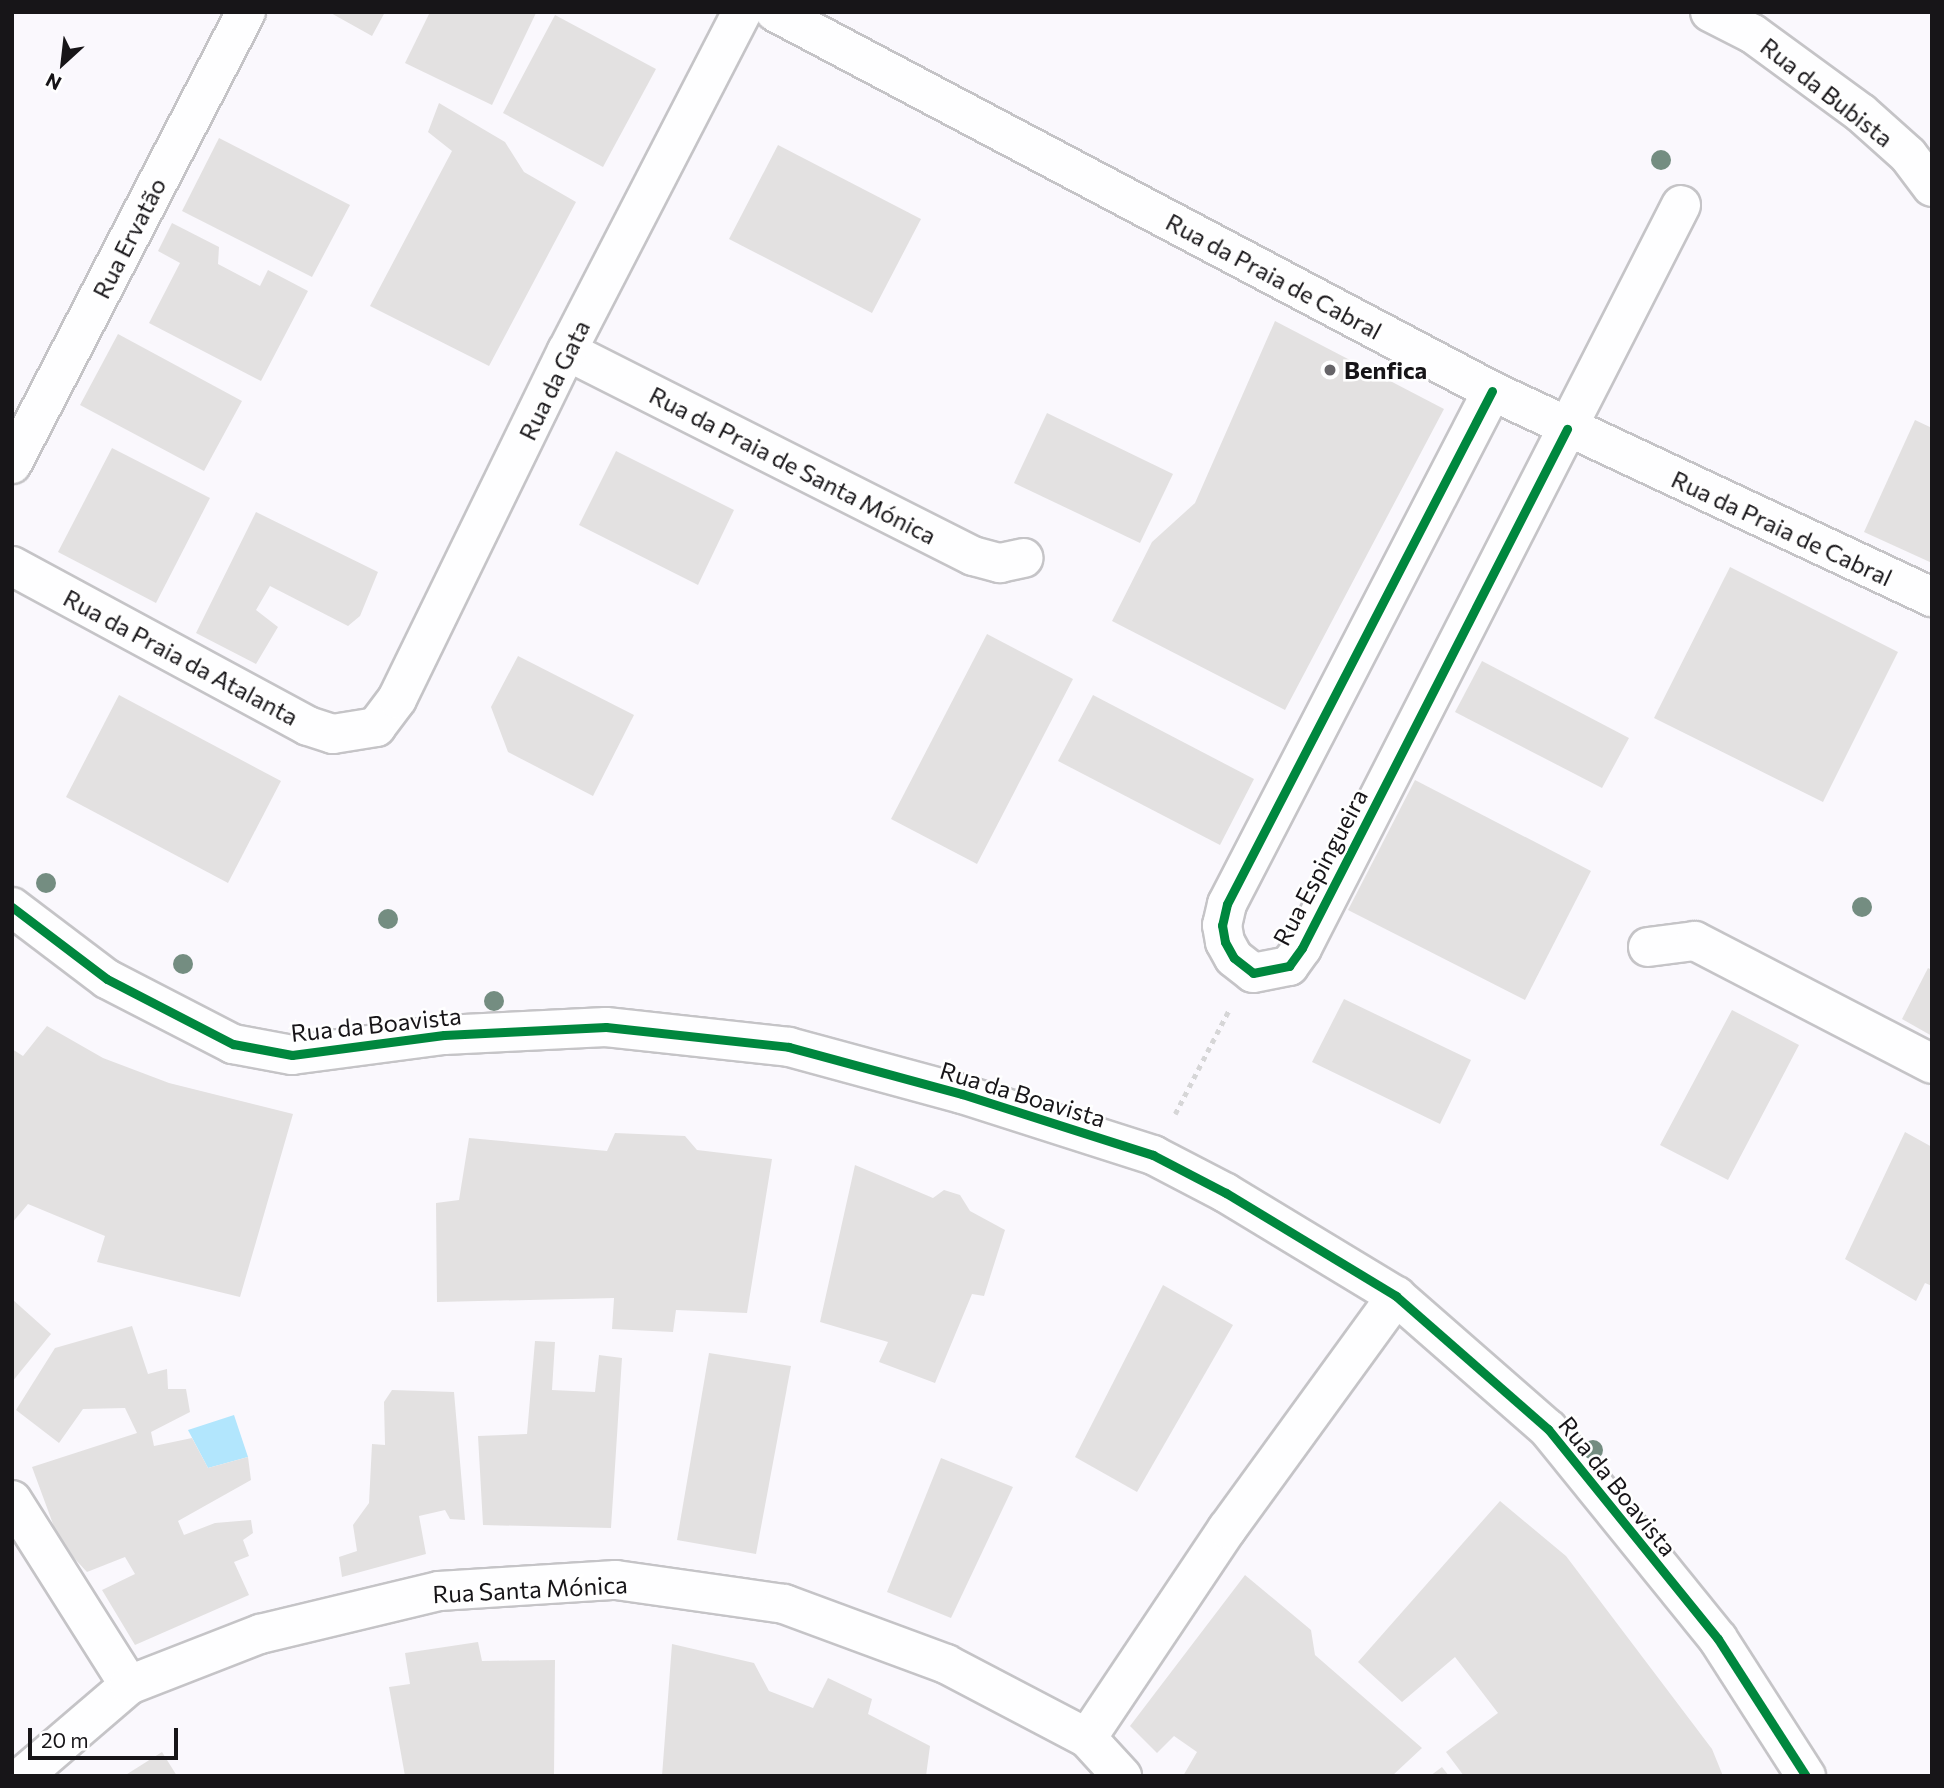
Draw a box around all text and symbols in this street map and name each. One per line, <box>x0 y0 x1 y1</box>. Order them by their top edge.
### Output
north arrow <box>28 28 98 98</box>
street label: Rua da Bubista <box>1755 31 1899 153</box>
text: N <box>42 69 65 96</box>
street label: Rua Ervatão <box>86 173 172 303</box>
street label: Rua da Praia de Cabral <box>1161 207 1387 345</box>
street label: Rua da Gata <box>513 315 595 445</box>
place label: Benfica <box>1344 356 1427 384</box>
marker: Benfica <box>1322 362 1338 378</box>
street label: Rua da Praia de Santa Mónica <box>645 380 941 550</box>
street label: Rua da Praia de Cabral <box>1667 464 1897 592</box>
street label: Rua da Praia da Atalanta <box>59 583 303 731</box>
street label: Rua Espingueira <box>1267 784 1373 950</box>
street label: Rua da Boavista <box>289 1001 463 1047</box>
street label: Rua da Boavista <box>937 1055 1109 1133</box>
street label: Rua da Boavista <box>1553 1410 1683 1562</box>
street label: Rua Santa Mónica <box>432 1570 628 1608</box>
scale bar <box>32 1714 182 1758</box>
text: 20 m <box>41 1727 89 1752</box>

